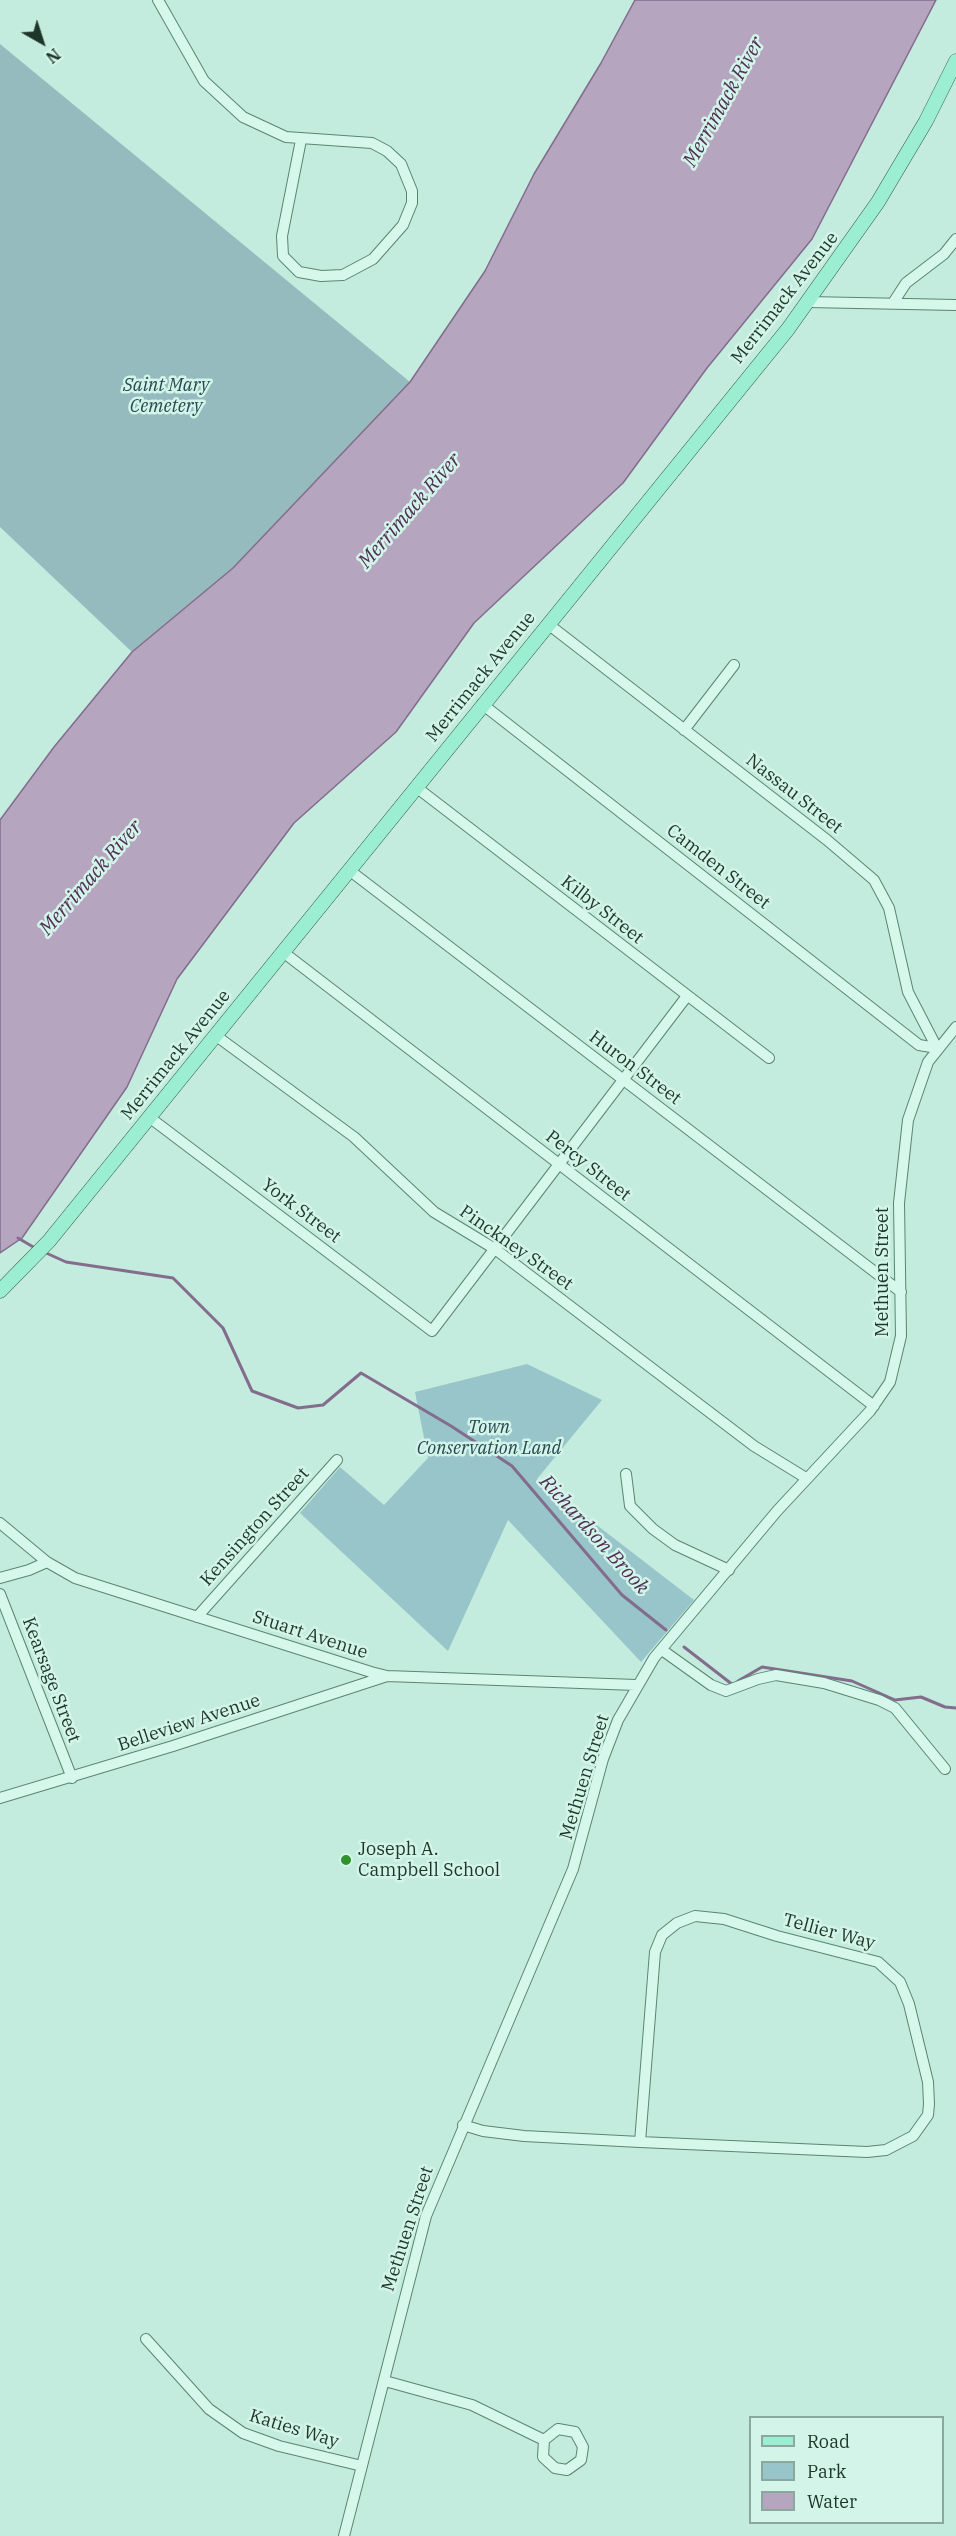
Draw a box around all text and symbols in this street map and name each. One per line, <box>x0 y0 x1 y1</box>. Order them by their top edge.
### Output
north arrow <box>12 12 72 72</box>
water label: Merrimack River <box>678 33 770 171</box>
text: N <box>42 44 65 68</box>
street label: Merrimack Avenue <box>727 228 843 368</box>
park label: Saint Mary Cemetery <box>123 375 209 418</box>
water label: Merrimack River <box>354 449 466 573</box>
street label: Merrimack Avenue <box>422 608 540 746</box>
street label: Nassau Street <box>741 750 847 838</box>
water label: Merrimack River <box>35 816 147 940</box>
street label: Camden Street <box>662 820 774 914</box>
street label: Kilby Street <box>556 871 648 949</box>
street label: Merrimack Avenue <box>117 986 235 1124</box>
street label: Huron Street <box>585 1026 685 1110</box>
street label: Percy Street <box>541 1126 635 1206</box>
street label: York Street <box>257 1174 345 1248</box>
street label: Pinckney Street <box>455 1201 577 1295</box>
street label: Methuen Street <box>872 1207 894 1337</box>
park label: Town Conservation Land <box>417 1417 561 1460</box>
street label: Kensington Street <box>196 1463 314 1591</box>
water label: Richardson Brook <box>534 1470 654 1600</box>
street label: Stuart Avenue <box>250 1606 370 1664</box>
street label: Kearsage Street <box>17 1614 85 1746</box>
street label: Belleview Avenue <box>115 1690 263 1756</box>
street label: Methuen Street <box>556 1712 614 1842</box>
place label: Joseph A. Campbell School <box>358 1839 500 1882</box>
marker: Joseph A. Campbell School <box>339 1853 353 1867</box>
street label: Tellier Way <box>781 1909 877 1955</box>
street label: Methuen Street <box>378 2164 438 2294</box>
street label: Katies Way <box>247 2405 341 2453</box>
legend <box>749 2416 944 2524</box>
text: Road <box>807 2430 850 2453</box>
text: Park <box>807 2460 846 2483</box>
text: Water <box>807 2490 857 2513</box>

